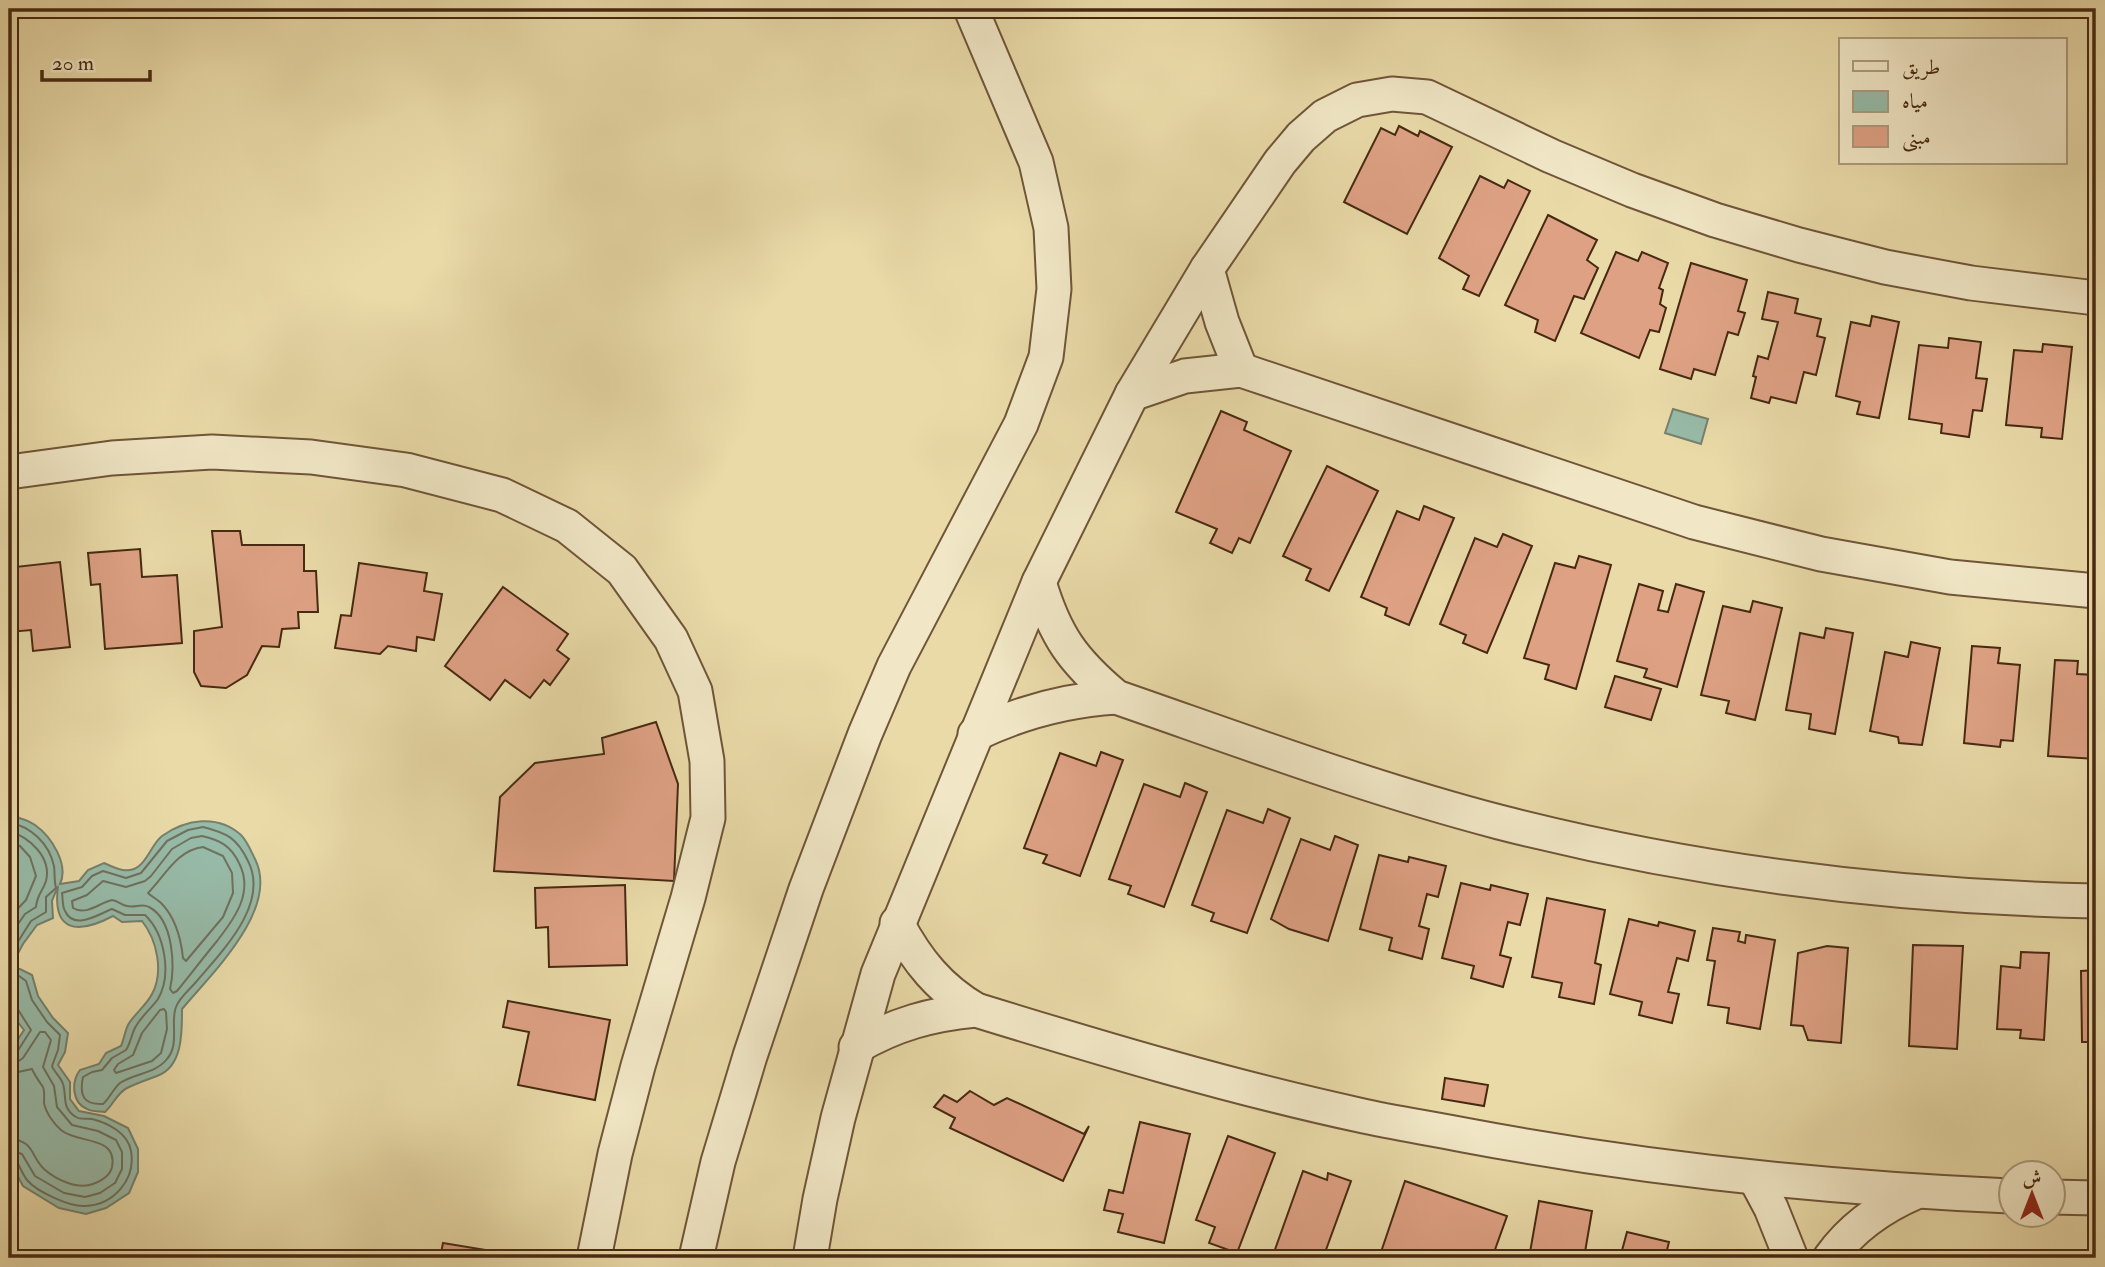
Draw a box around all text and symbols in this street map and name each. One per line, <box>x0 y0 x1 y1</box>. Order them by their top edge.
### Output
scale bar <box>42 38 150 82</box>
legend <box>1839 38 2066 164</box>
text: 20 m <box>52 50 94 77</box>
text: طريق <box>1902 54 1940 81</box>
text: مياه <box>1902 88 1928 115</box>
text: مبنى <box>1902 124 1931 152</box>
north arrow <box>1996 1158 2066 1228</box>
text: ش <box>2023 1166 2041 1190</box>

